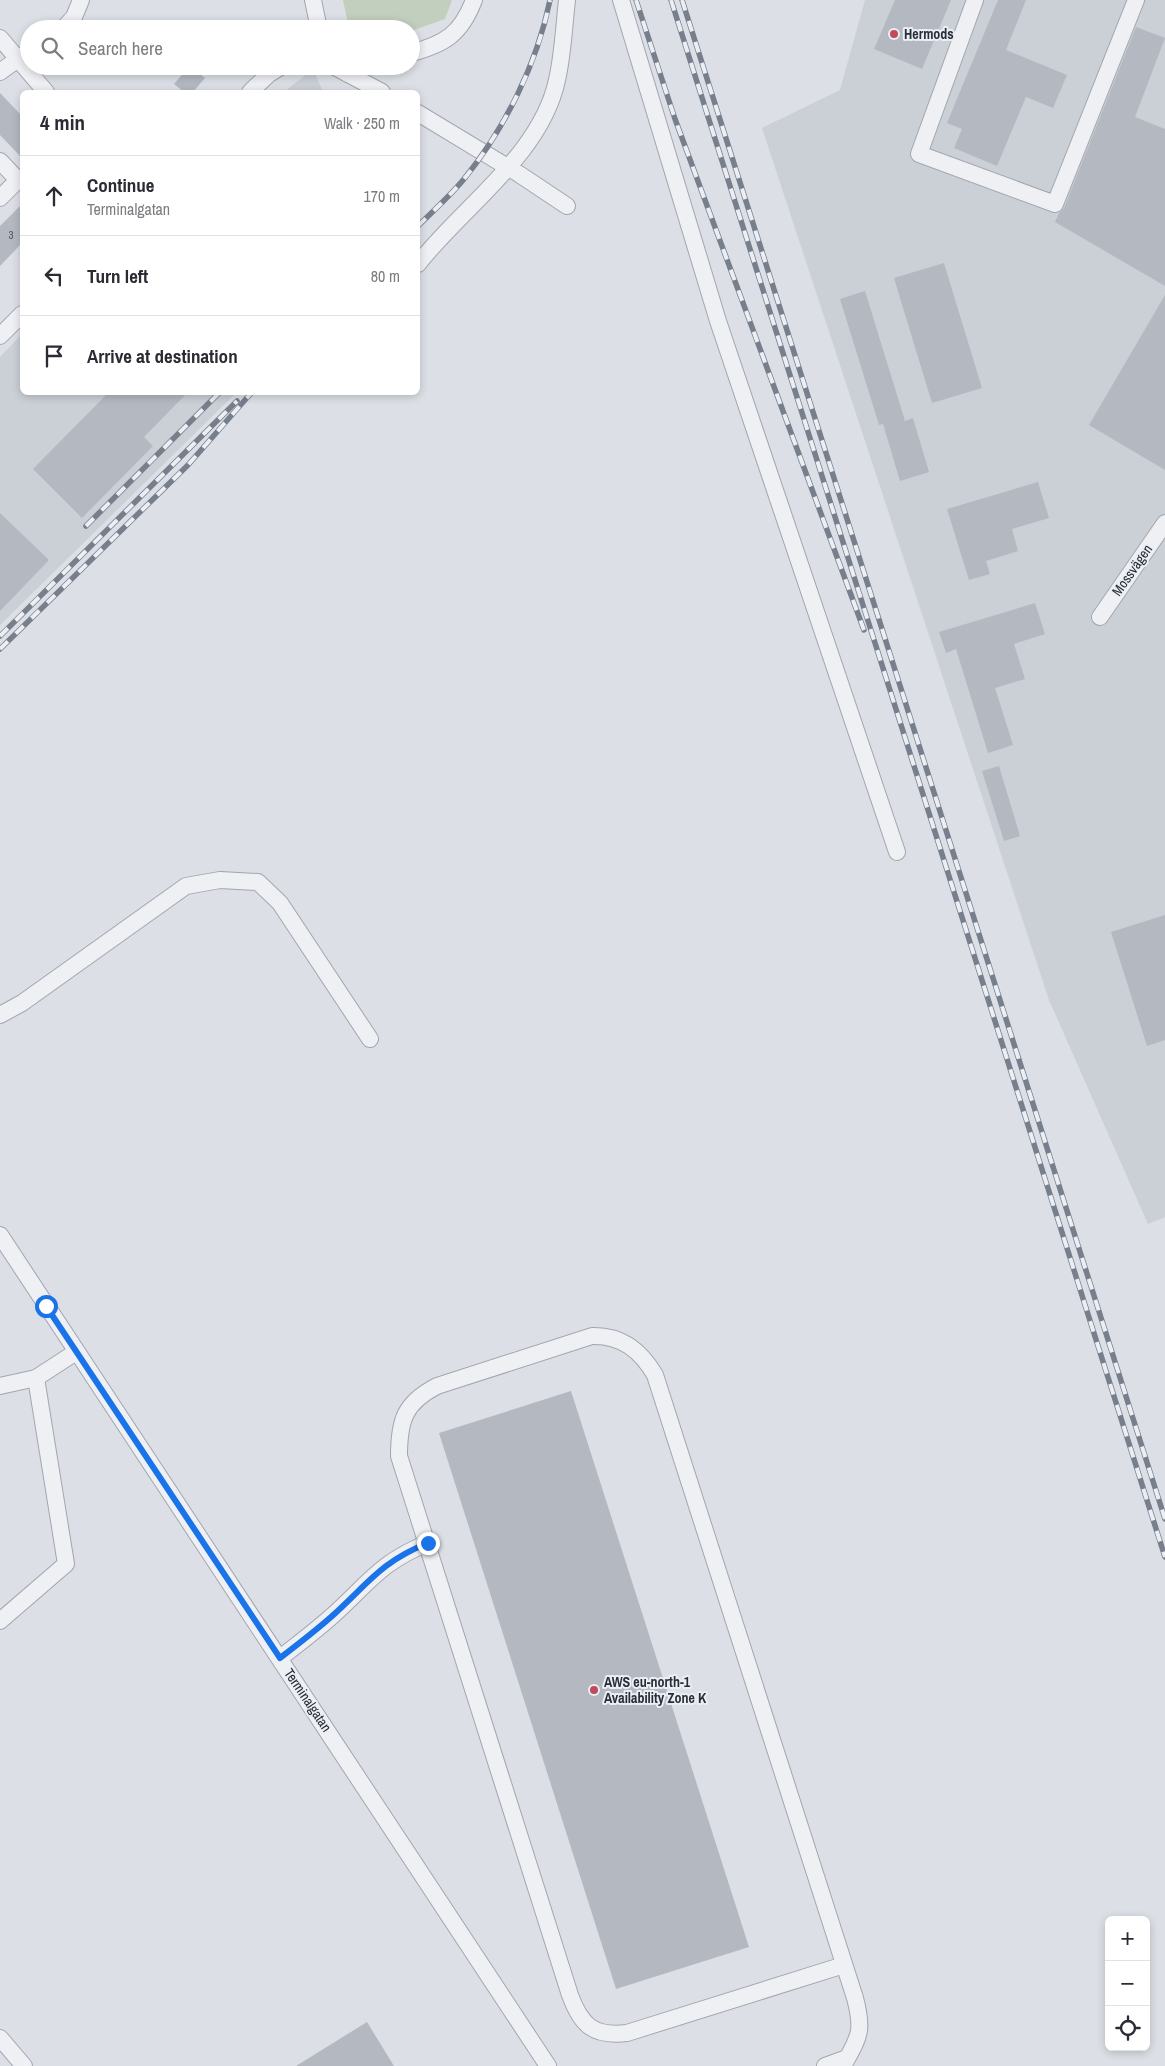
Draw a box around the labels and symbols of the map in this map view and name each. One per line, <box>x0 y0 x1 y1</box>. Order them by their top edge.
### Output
place label: Hermods <box>904 25 954 43</box>
marker: Hermods <box>888 28 900 40</box>
house number: 3 <box>8 228 14 242</box>
street label: Mossvägen <box>1108 541 1156 599</box>
route start <box>35 1295 58 1318</box>
route end <box>417 1532 440 1555</box>
street label: Terminalgatan <box>280 1665 336 1735</box>
place label: AWS eu-north-1 Availability Zone K <box>604 1673 707 1707</box>
marker: AWS eu-north-1 Availability Zone K <box>588 1684 600 1696</box>

